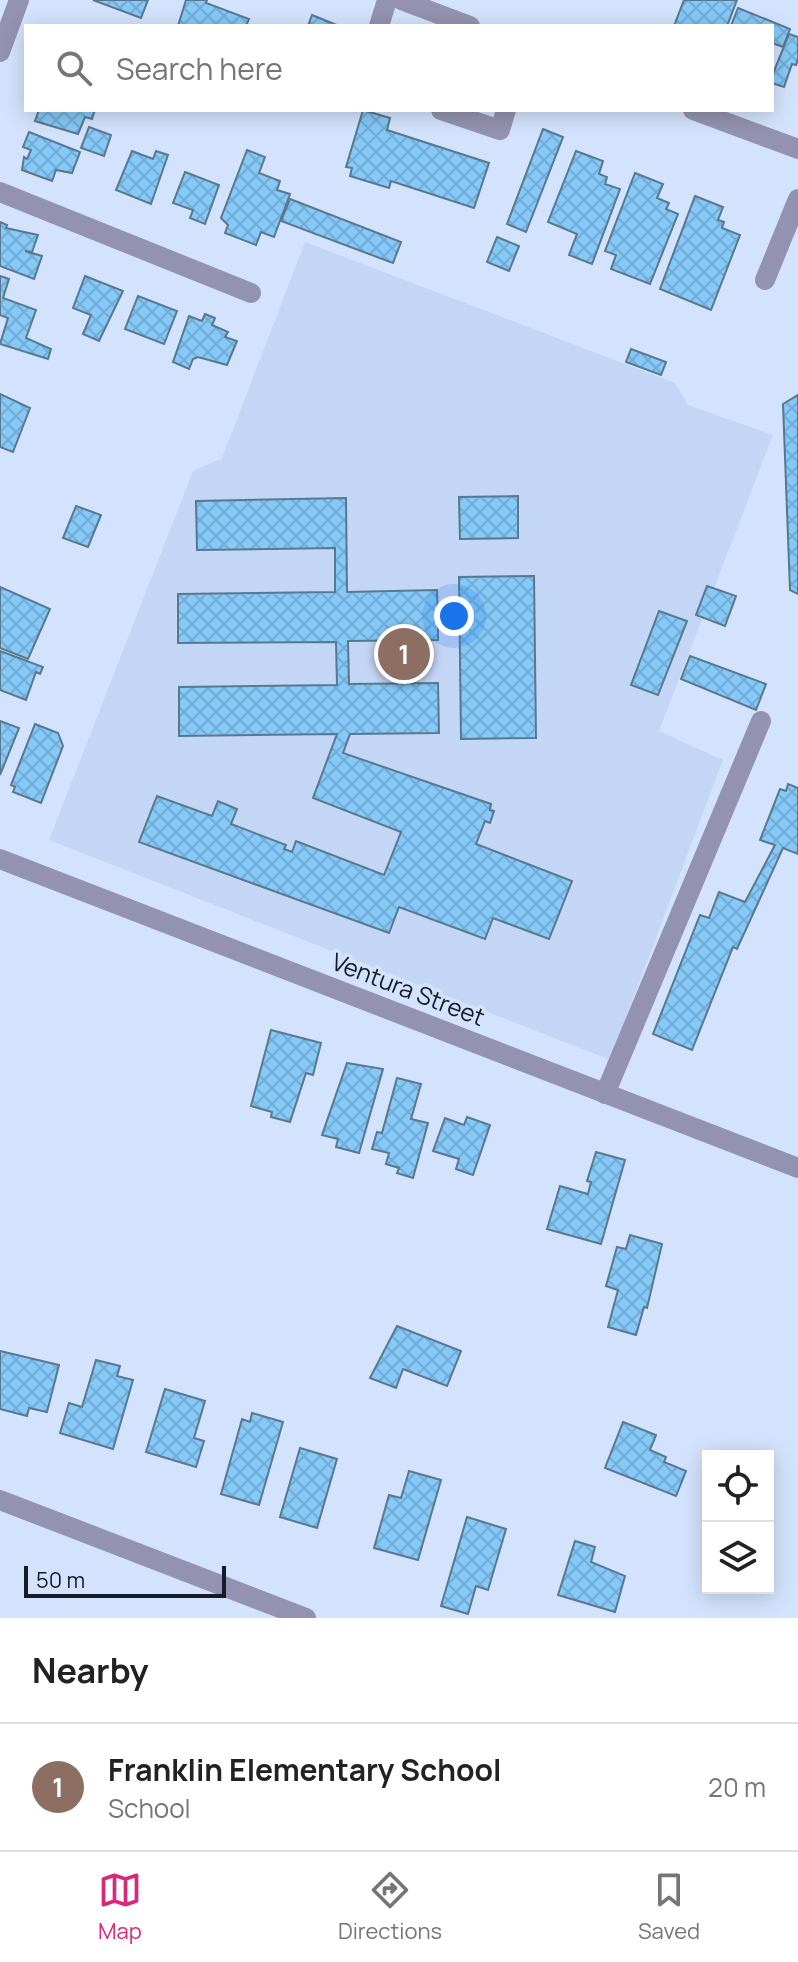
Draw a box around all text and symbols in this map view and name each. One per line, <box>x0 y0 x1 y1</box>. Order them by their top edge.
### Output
search box <box>24 24 774 112</box>
icon: search <box>52 46 96 90</box>
text: Search here <box>116 48 283 89</box>
your location <box>434 596 474 636</box>
pin: 1 <box>378 624 430 684</box>
street label: Ventura Street <box>327 944 490 1033</box>
map controls <box>702 1450 774 1594</box>
button: locate <box>702 1450 774 1522</box>
button: layers <box>702 1522 774 1594</box>
scale bar <box>24 1562 226 1598</box>
text: 50 m <box>36 1565 85 1595</box>
text: Nearby <box>32 1647 148 1693</box>
text: Franklin Elementary School <box>108 1749 502 1790</box>
text: 1 <box>52 1769 64 1805</box>
text: 20 m <box>708 1769 766 1805</box>
text: School <box>108 1790 191 1826</box>
tab: Map <box>98 1868 142 1946</box>
tab: Directions <box>338 1868 442 1946</box>
tab: Saved <box>638 1868 700 1946</box>

